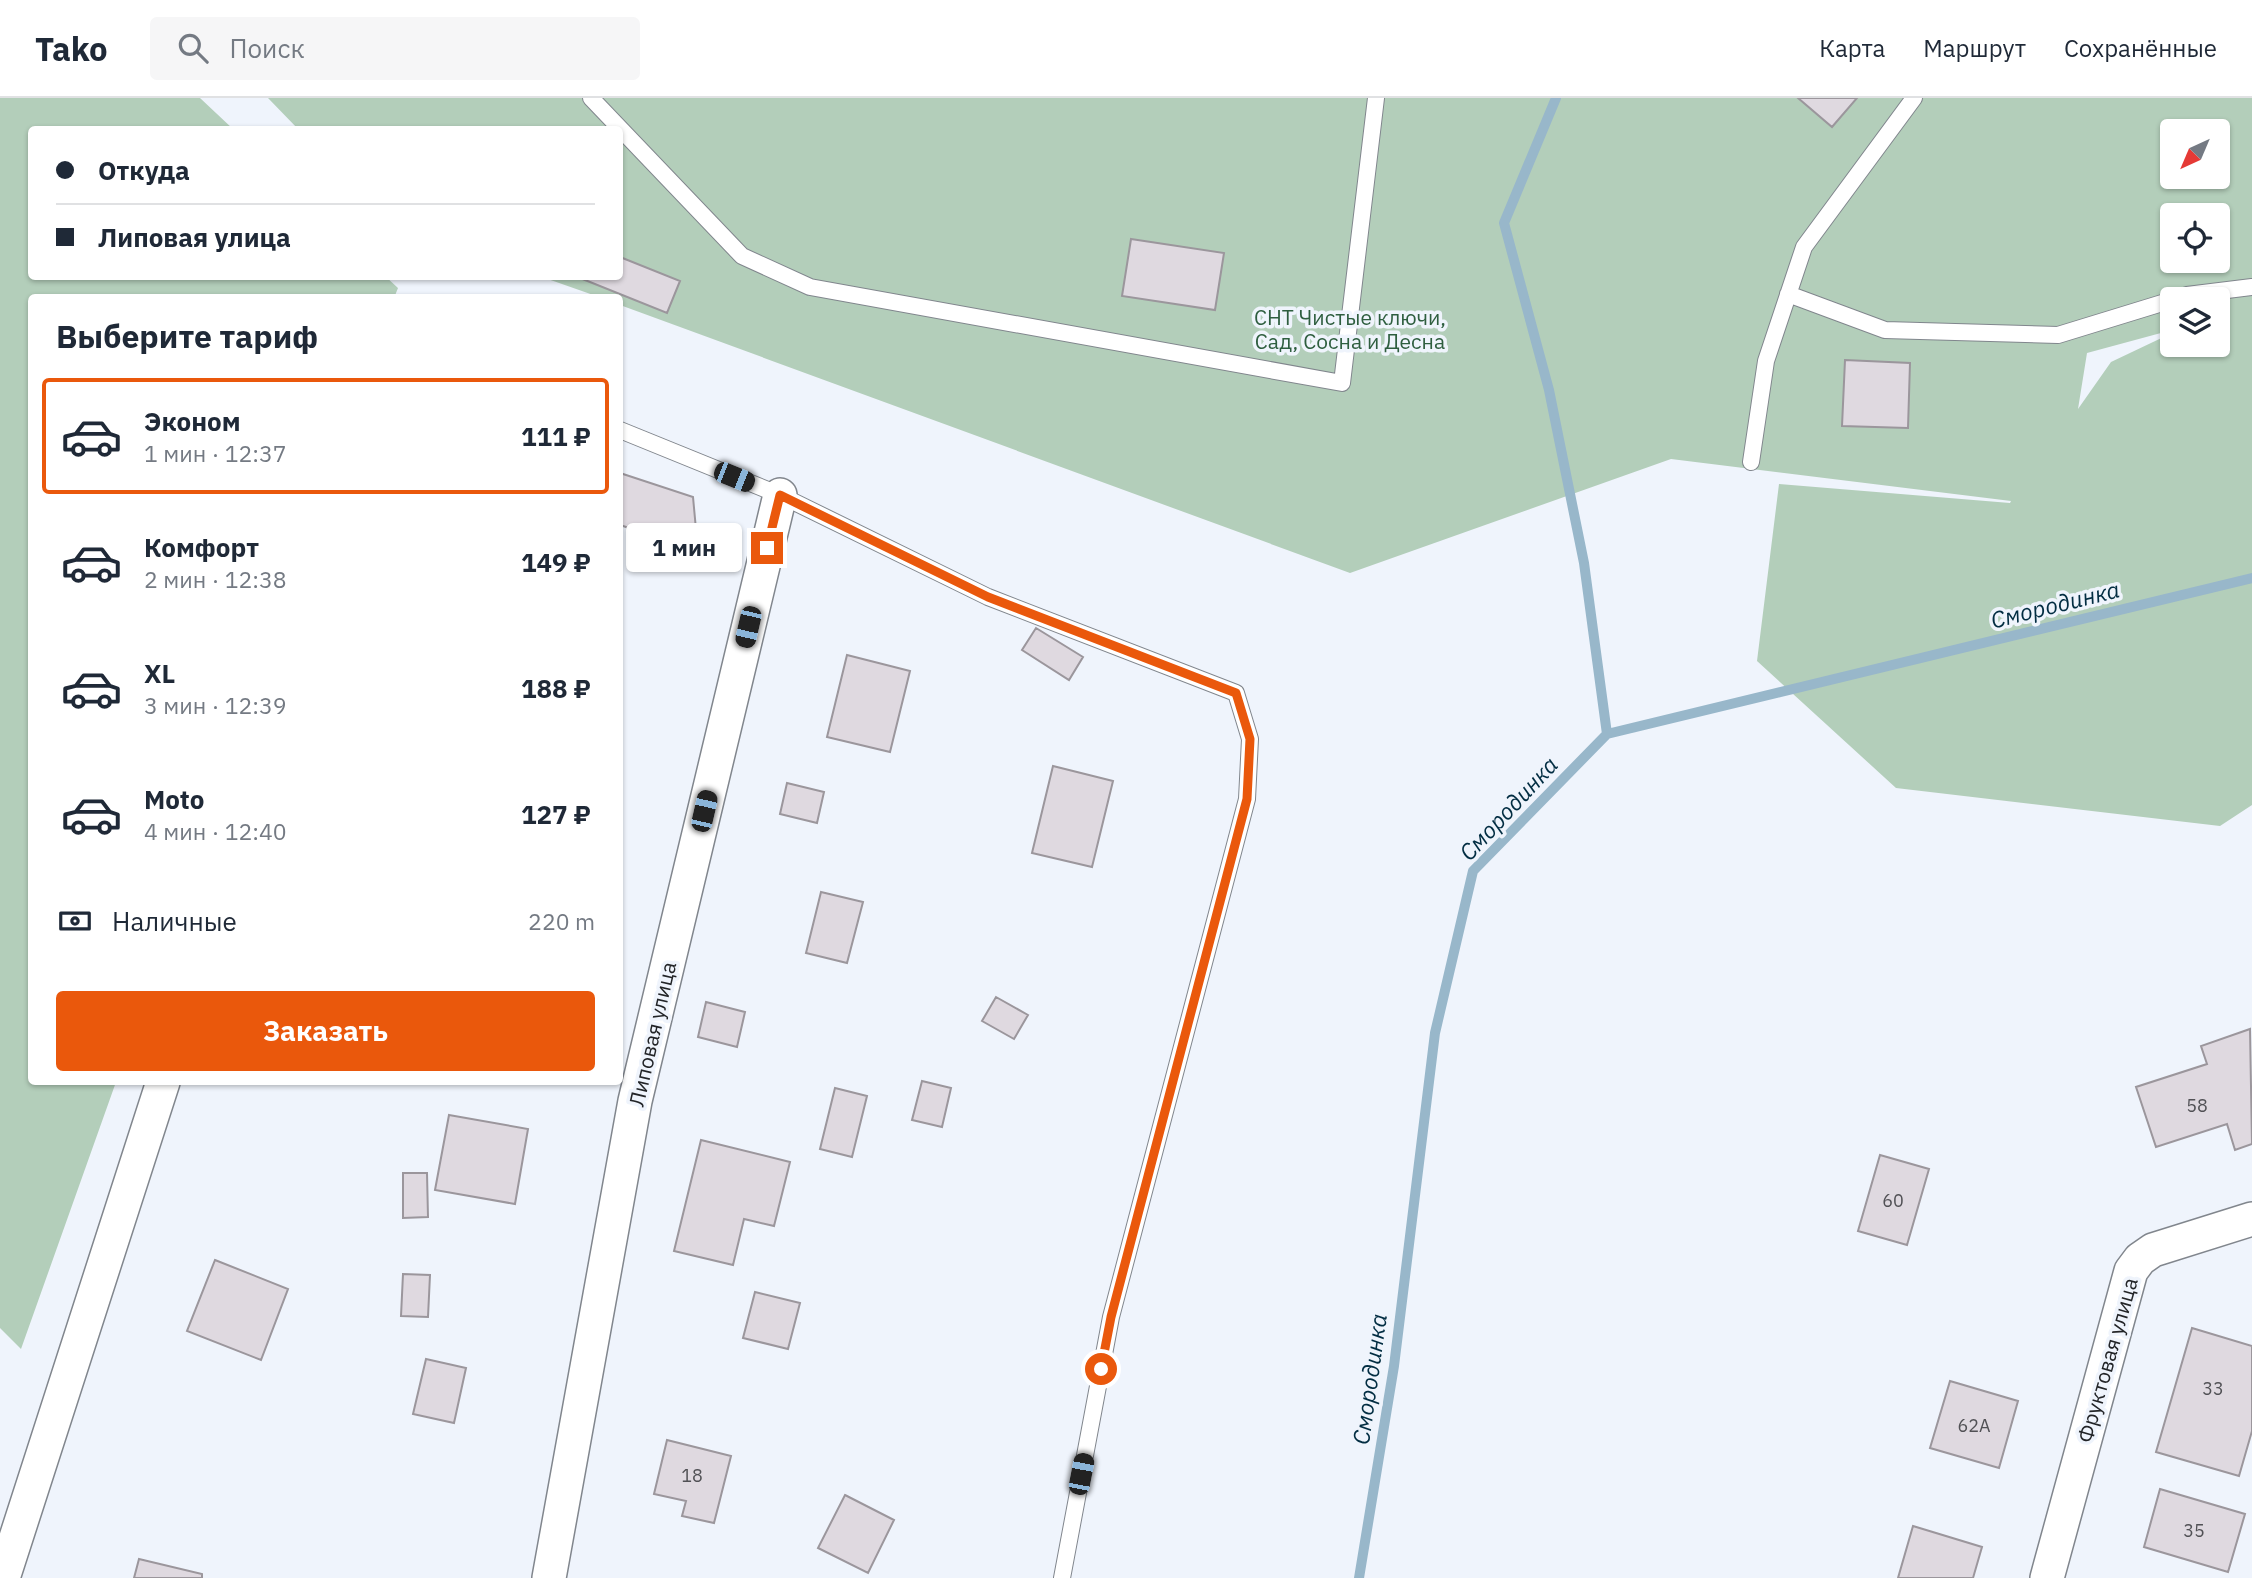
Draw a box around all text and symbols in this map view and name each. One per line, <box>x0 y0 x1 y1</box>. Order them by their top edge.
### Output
search box <box>150 17 640 80</box>
text: Tako <box>35 27 108 70</box>
icon: search <box>174 29 212 67</box>
text: Поиск <box>230 31 305 65</box>
text: Карта <box>1819 32 1885 64</box>
text: Маршрут <box>1923 32 2026 64</box>
text: Сохранённые <box>2064 32 2217 64</box>
north arrow <box>2160 119 2230 189</box>
map controls <box>2160 119 2230 357</box>
text: Откуда <box>98 153 190 187</box>
button: locate <box>2160 203 2230 273</box>
text: Липовая улица <box>98 220 291 254</box>
button: layers <box>2160 287 2230 357</box>
park label: СНТ Чистые ключи, Сад, Сосна и Десна <box>1254 303 1446 355</box>
text: Выберите тариф <box>56 315 318 357</box>
text: Эконом <box>144 404 241 438</box>
icon: car <box>60 405 123 468</box>
text: 111 ₽ <box>521 419 591 453</box>
text: 1 мин · 12:37 <box>144 438 287 468</box>
car <box>711 459 758 495</box>
callout: 1 мин <box>627 524 742 573</box>
text: Комфорт <box>144 530 259 564</box>
icon: car <box>60 531 123 594</box>
text: 1 мин <box>652 532 716 562</box>
route end <box>751 532 783 564</box>
text: 149 ₽ <box>521 545 591 579</box>
text: 2 мин · 12:38 <box>144 564 287 594</box>
water label: Смородинка <box>1987 574 2123 634</box>
car <box>734 604 763 650</box>
text: XL <box>144 656 175 690</box>
icon: car <box>60 657 123 720</box>
text: 188 ₽ <box>521 671 591 705</box>
text: 3 мин · 12:39 <box>144 690 287 720</box>
water label: Смородинка <box>1452 750 1564 866</box>
text: Moto <box>144 782 204 816</box>
icon: car <box>60 783 123 846</box>
car <box>690 788 719 834</box>
text: 127 ₽ <box>521 797 591 831</box>
text: 4 мин · 12:40 <box>144 816 287 846</box>
icon: cash <box>56 902 94 940</box>
text: Наличные <box>112 904 237 938</box>
text: 220 m <box>528 906 595 936</box>
street label: Липовая улица <box>622 959 682 1109</box>
button: Заказать <box>56 991 595 1071</box>
house number: 58 <box>2186 1094 2208 1117</box>
house number: 60 <box>1882 1189 1904 1212</box>
street label: Фруктовая улица <box>2070 1274 2144 1446</box>
water label: Смородинка <box>1345 1312 1393 1446</box>
route start <box>1085 1353 1117 1385</box>
house number: 33 <box>2202 1377 2224 1400</box>
house number: 62А <box>1957 1414 1991 1437</box>
car <box>1067 1451 1096 1497</box>
house number: 18 <box>681 1464 703 1487</box>
house number: 35 <box>2183 1519 2205 1542</box>

